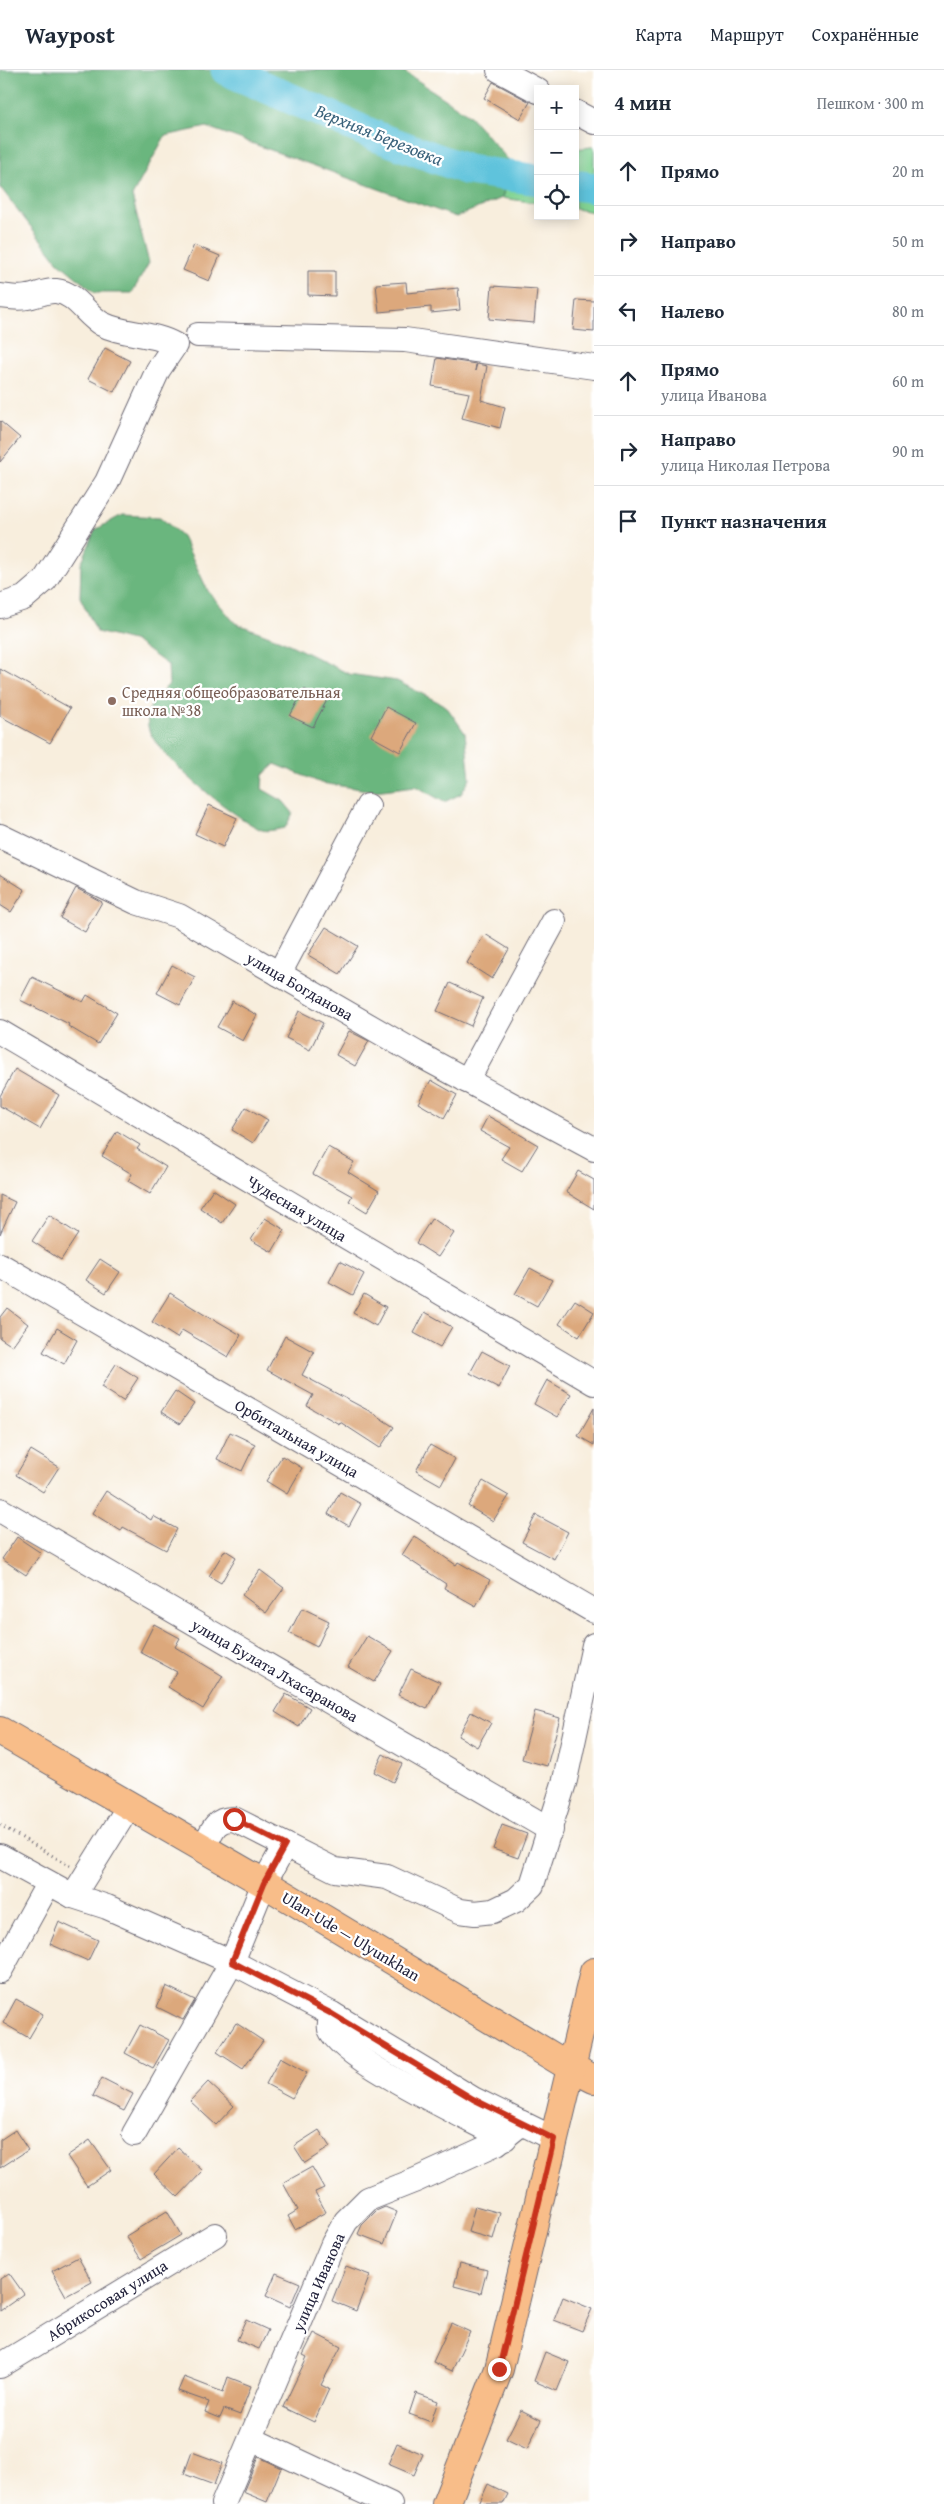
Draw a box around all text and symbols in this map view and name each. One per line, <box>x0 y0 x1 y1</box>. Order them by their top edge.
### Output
text: Waypost <box>25 17 115 52</box>
text: Карта <box>636 21 682 48</box>
text: Маршрут <box>710 21 784 48</box>
text: Сохранённые <box>812 21 919 48</box>
map controls <box>534 85 579 220</box>
button: + <box>534 85 579 130</box>
text: 4 мин <box>614 87 671 118</box>
text: Пешком · 300 m <box>817 91 924 115</box>
water label: Верхняя Березовка <box>311 96 448 173</box>
button: − <box>534 130 579 175</box>
icon: ahead <box>614 157 642 185</box>
text: Прямо <box>661 157 719 185</box>
text: 20 m <box>892 159 924 183</box>
button: locate <box>534 175 579 220</box>
icon: right <box>614 227 642 255</box>
text: Направо <box>661 227 736 255</box>
text: 50 m <box>892 229 924 253</box>
icon: left <box>614 297 642 325</box>
text: Налево <box>661 297 724 325</box>
text: 80 m <box>892 299 924 323</box>
text: Прямо <box>661 355 719 383</box>
icon: ahead <box>614 367 642 395</box>
text: 60 m <box>892 369 924 393</box>
text: улица Иванова <box>661 383 767 407</box>
text: Направо <box>661 425 736 453</box>
icon: right <box>614 437 642 465</box>
text: 90 m <box>892 439 924 463</box>
text: улица Николая Петрова <box>661 453 830 477</box>
icon: arrive <box>614 507 642 535</box>
text: Пункт назначения <box>661 507 827 535</box>
place label: Средняя общеобразовательная школа №38 <box>122 680 340 722</box>
marker: Средняя общеобразовательная школа №38 <box>106 695 118 707</box>
street label: улица Богданова <box>241 945 358 1027</box>
street label: Чудесная улица <box>242 1169 352 1248</box>
street label: Орбитальная улица <box>231 1393 364 1483</box>
street label: улица Булата Лхасаранова <box>186 1612 363 1728</box>
route start <box>223 1808 246 1831</box>
street label: Ulan-Ude — Ulyunkhan <box>277 1885 425 1987</box>
street label: улица Иванова <box>285 2228 351 2336</box>
street label: Абрикосовая улица <box>42 2253 172 2347</box>
route end <box>488 2358 511 2381</box>

